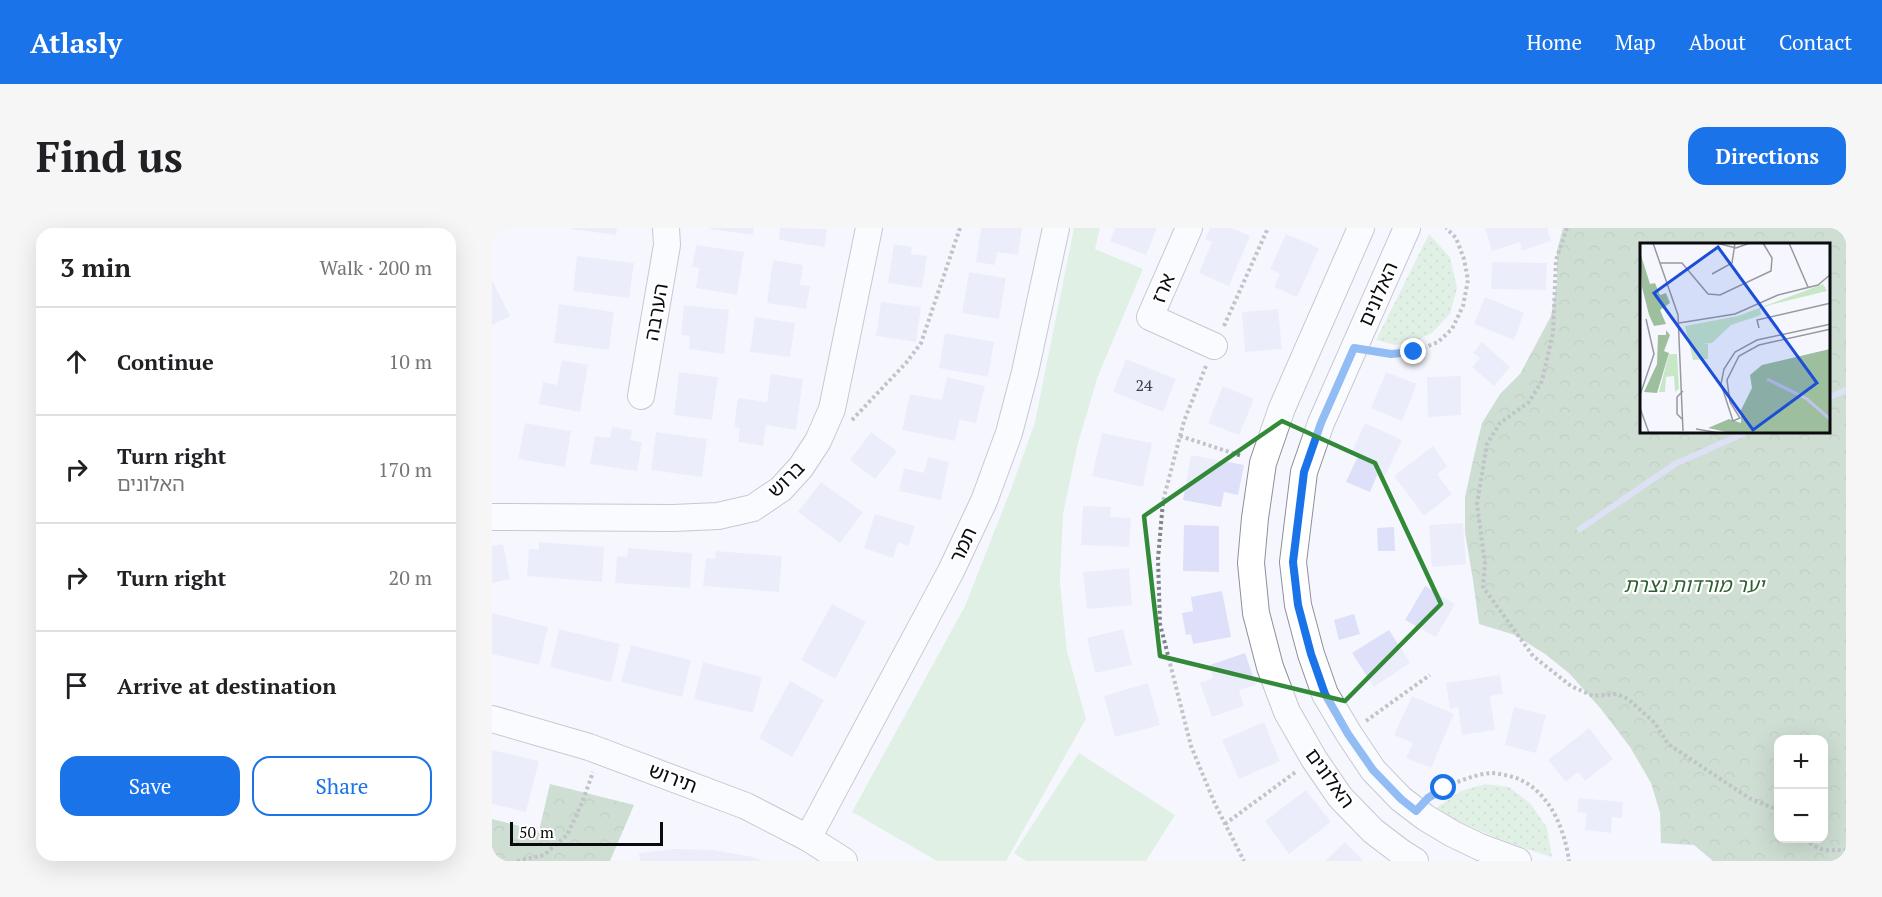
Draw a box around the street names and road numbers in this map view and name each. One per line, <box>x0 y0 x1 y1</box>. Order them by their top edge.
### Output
street label: האלונים <box>1351 257 1404 330</box>
street label: ארז <box>1144 269 1181 307</box>
street label: הערבה <box>637 281 674 343</box>
street label: ברוש <box>761 454 810 503</box>
street label: תמר <box>943 522 983 567</box>
street label: האלונים <box>1300 742 1361 813</box>
street label: תירוש <box>645 756 701 799</box>

